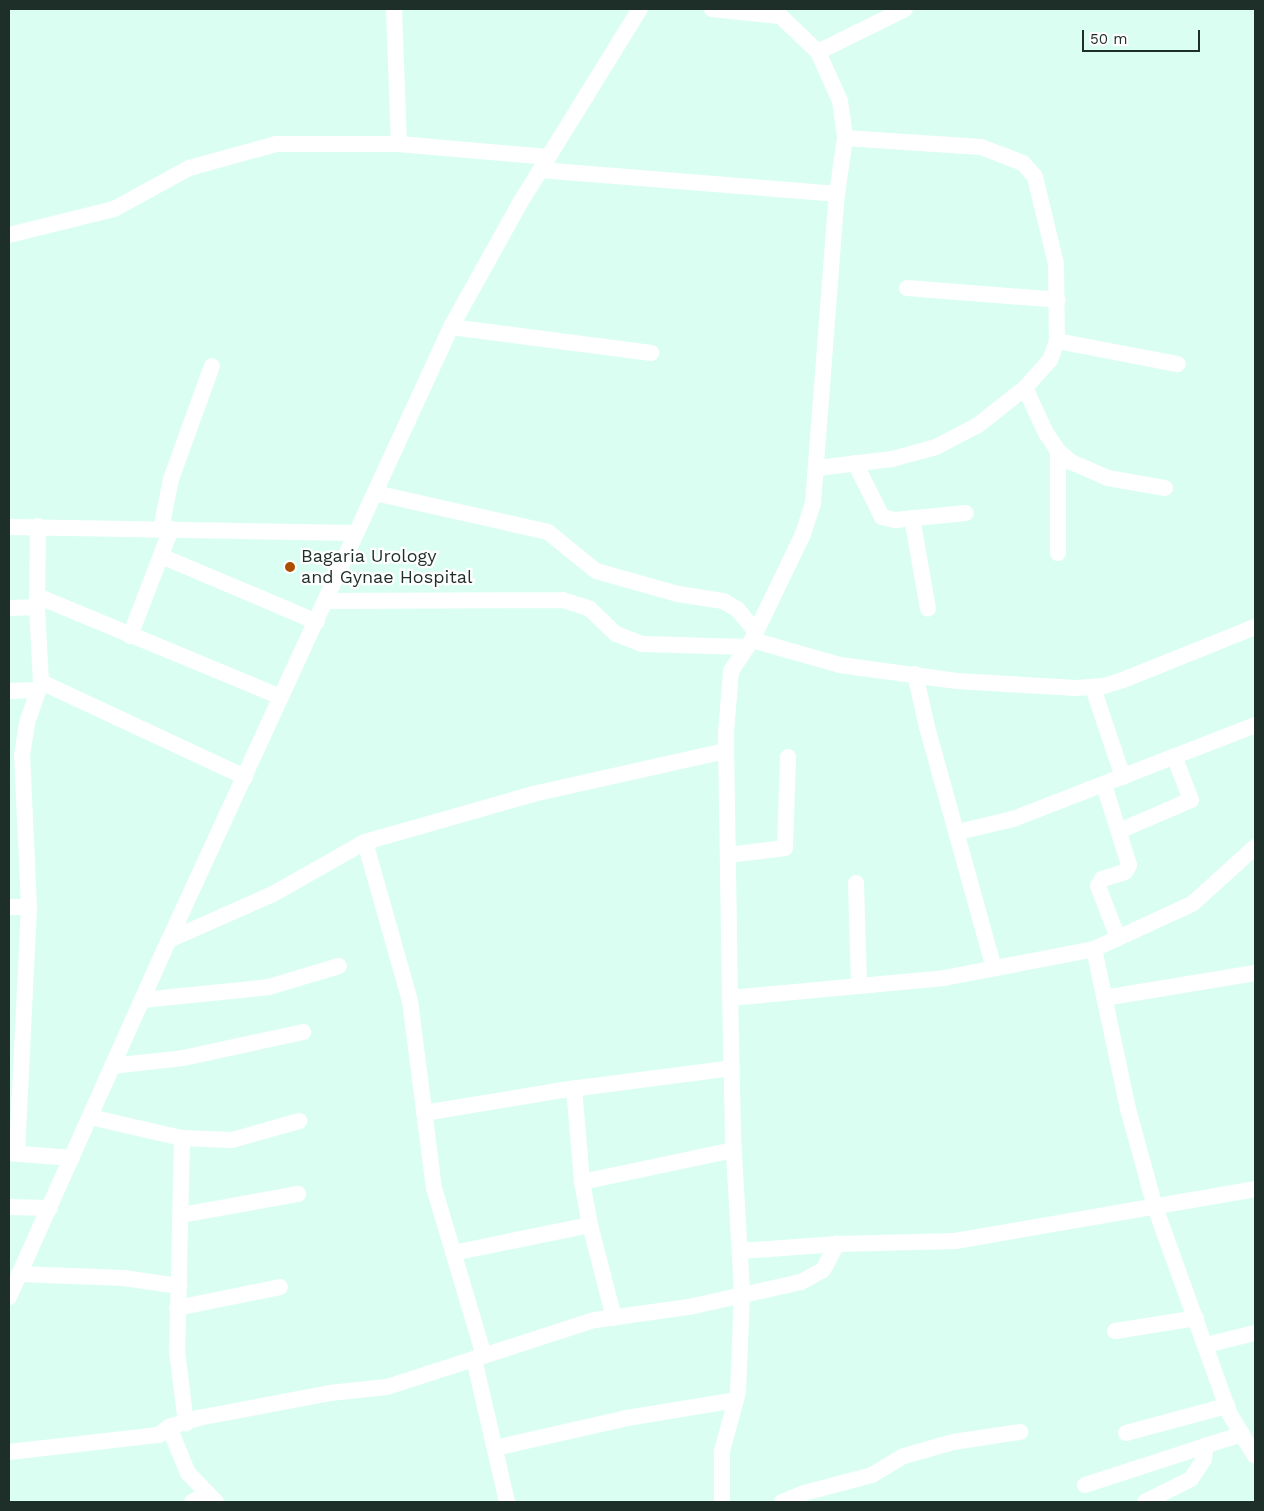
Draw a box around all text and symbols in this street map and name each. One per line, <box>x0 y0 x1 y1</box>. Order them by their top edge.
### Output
scale bar <box>1084 20 1202 52</box>
text: 50 m <box>1090 30 1127 48</box>
place label: Bagaria Urology and Gynae Hospital <box>301 546 472 588</box>
marker: Bagaria Urology and Gynae Hospital <box>283 560 297 574</box>

